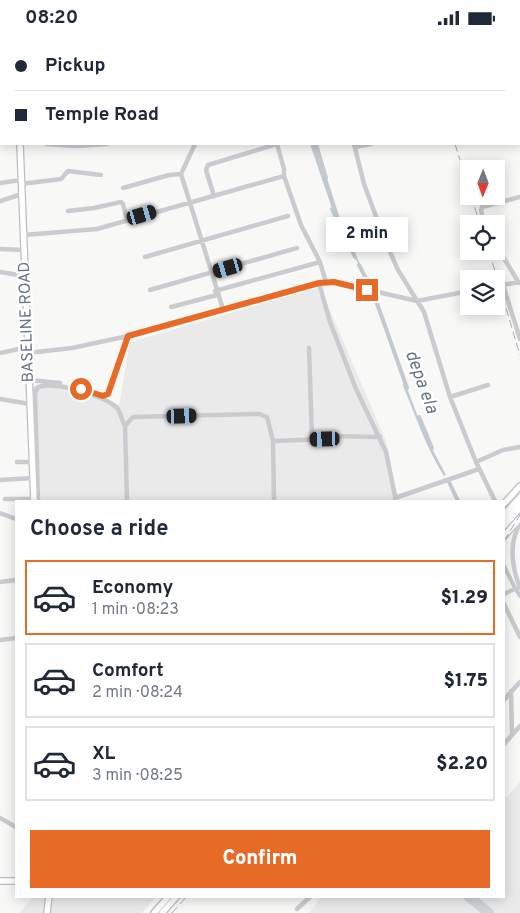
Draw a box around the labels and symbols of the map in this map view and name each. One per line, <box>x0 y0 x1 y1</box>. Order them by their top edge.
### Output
north arrow <box>460 160 505 205</box>
car <box>125 204 158 226</box>
callout: 2 min <box>326 217 408 253</box>
car <box>211 257 244 279</box>
street label: BASELINE ROAD <box>15 261 39 383</box>
route end <box>356 279 378 301</box>
water label: depa ela <box>399 347 443 417</box>
route start <box>70 378 92 400</box>
car <box>166 408 197 424</box>
car <box>309 431 340 447</box>

